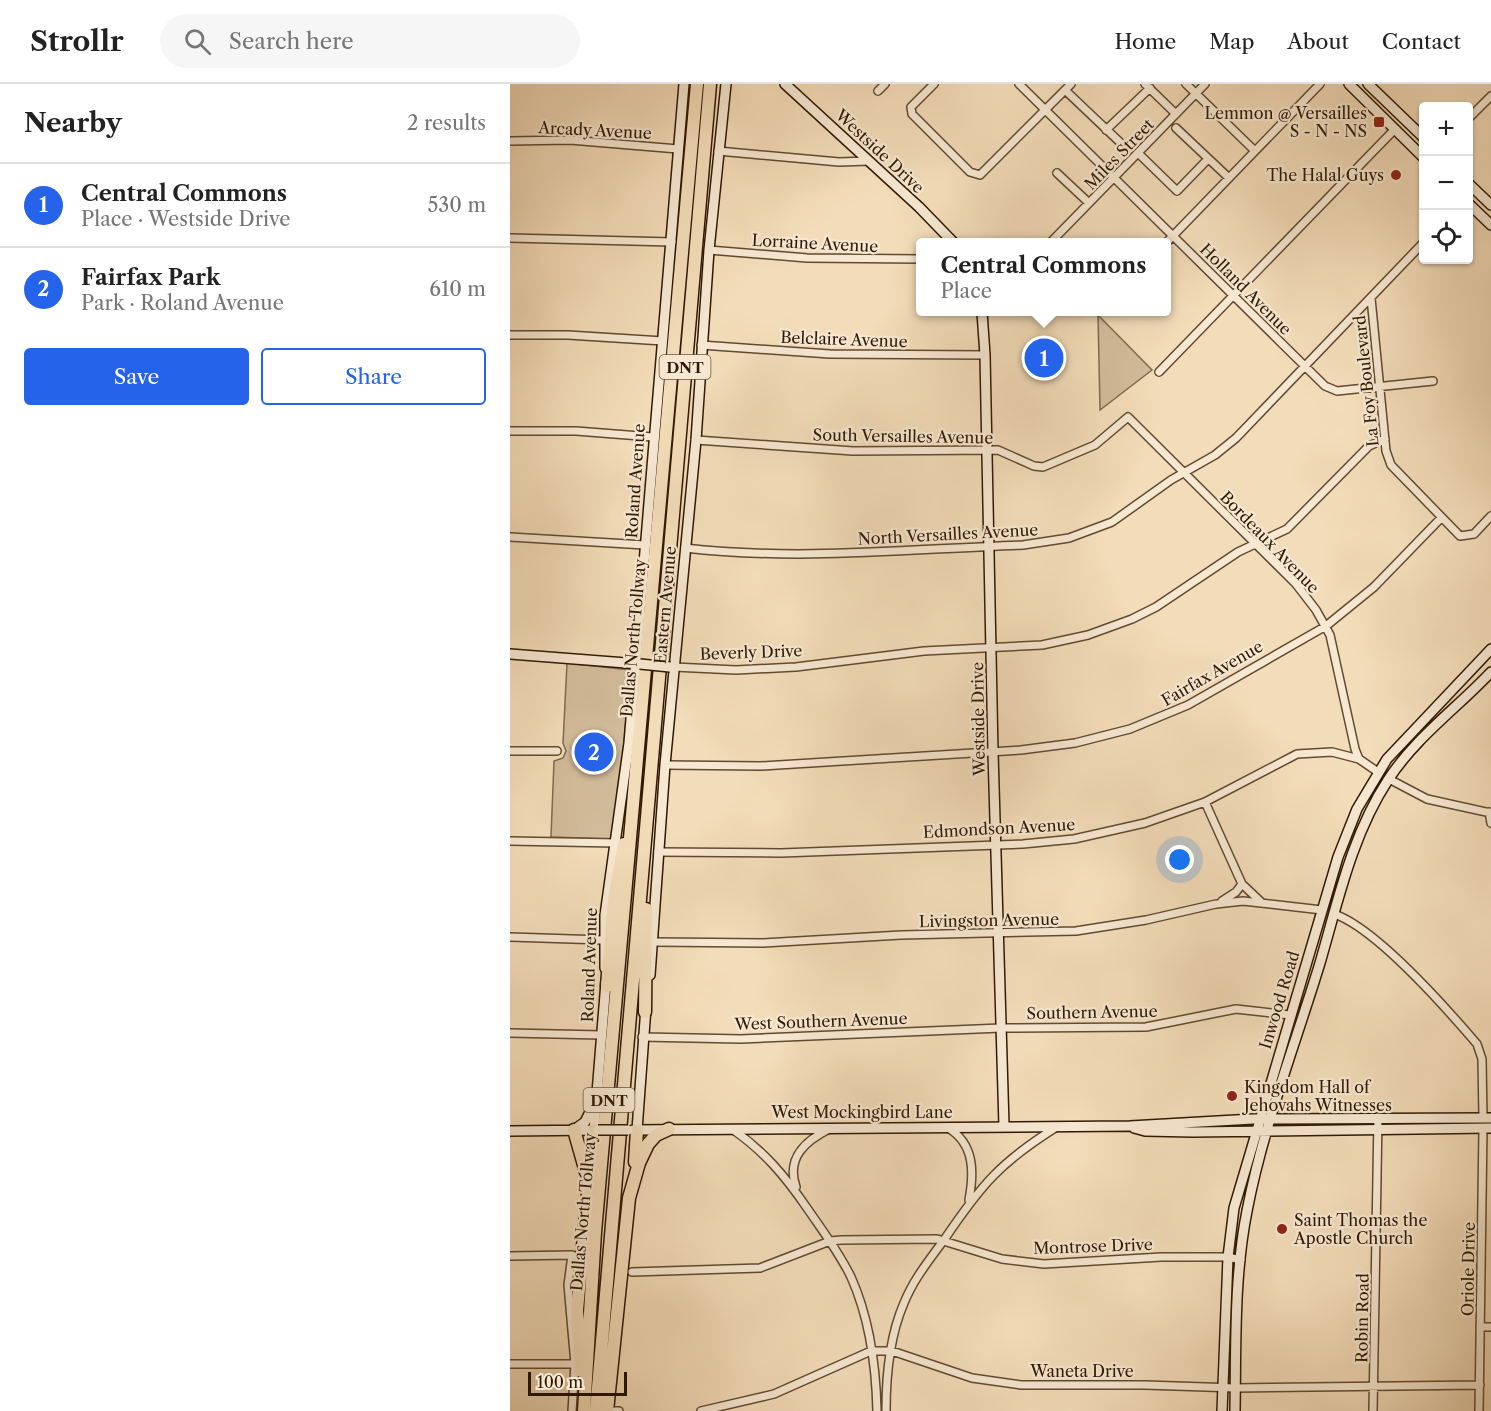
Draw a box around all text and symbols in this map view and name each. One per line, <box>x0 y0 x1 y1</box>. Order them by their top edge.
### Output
search box <box>160 14 580 68</box>
text: Strollr <box>30 24 124 58</box>
icon: search <box>181 25 214 58</box>
text: Search here <box>229 28 353 55</box>
text: Home <box>1115 29 1176 54</box>
text: Map <box>1209 29 1254 54</box>
text: About <box>1287 29 1349 54</box>
text: Contact <box>1382 29 1461 54</box>
map controls <box>1419 102 1473 264</box>
button: + <box>1419 102 1473 156</box>
place label: Lemmon @ Versailles S - N - NS <box>1205 103 1367 141</box>
street label: Westside Drive <box>831 104 929 197</box>
text: Nearby <box>24 107 122 139</box>
text: 2 results <box>407 111 486 135</box>
street label: Miles Street <box>1080 114 1158 194</box>
marker: Lemmon @ Versailles S - N - NS <box>1372 115 1386 129</box>
street label: Arcady Avenue <box>537 117 652 143</box>
button: − <box>1419 156 1473 210</box>
place label: The Halal Guys <box>1266 165 1384 185</box>
marker: The Halal Guys <box>1389 168 1403 182</box>
text: Central Commons <box>81 180 287 207</box>
text: 1 <box>39 193 48 217</box>
text: 530 m <box>428 193 486 217</box>
text: Place · Westside Drive <box>81 207 290 231</box>
button: locate <box>1419 210 1473 264</box>
street label: Lorraine Avenue <box>751 230 879 256</box>
popup <box>916 238 1171 316</box>
street label: Holland Avenue <box>1196 239 1296 339</box>
text: Central Commons <box>940 252 1147 279</box>
text: Fairfax Park <box>81 264 220 291</box>
text: 2 <box>38 277 49 301</box>
text: 610 m <box>429 277 486 301</box>
text: Place <box>940 279 992 303</box>
text: Park · Roland Avenue <box>81 291 284 315</box>
street label: La Foy Boulevard <box>1349 314 1383 448</box>
street label: Belclaire Avenue <box>780 327 908 351</box>
pin: 1 <box>1024 336 1064 380</box>
button: Save <box>24 348 249 405</box>
button: Share <box>261 348 486 405</box>
road number: DNT <box>660 355 711 379</box>
street label: Roland Avenue <box>621 423 649 539</box>
street label: South Versailles Avenue <box>813 424 993 448</box>
street label: Bordeaux Avenue <box>1216 487 1324 597</box>
street label: North Versailles Avenue <box>857 519 1039 549</box>
street label: Eastern Avenue <box>650 545 680 665</box>
street label: Dallas North Tollway <box>616 557 650 718</box>
street label: Fairfax Avenue <box>1158 636 1266 710</box>
street label: Beverly Drive <box>699 640 803 664</box>
street label: Westside Drive <box>967 662 989 777</box>
pin: 2 <box>574 730 614 774</box>
street label: Edmondson Avenue <box>922 814 1076 842</box>
your location <box>1165 845 1194 874</box>
street label: Roland Avenue <box>577 907 601 1023</box>
street label: Livingston Avenue <box>919 909 1059 931</box>
street label: Inwood Road <box>1255 948 1303 1052</box>
street label: Southern Avenue <box>1026 1001 1158 1023</box>
street label: West Southern Avenue <box>733 1008 908 1034</box>
place label: Kingdom Hall of Jehovahs Witnesses <box>1241 1077 1392 1115</box>
road number: DNT <box>584 1088 634 1112</box>
marker: Kingdom Hall of Jehovahs Witnesses <box>1225 1089 1239 1103</box>
street label: West Mockingbird Lane <box>770 1102 953 1122</box>
street label: Dallas North Tollway <box>566 1131 600 1292</box>
place label: Saint Thomas the Apostle Church <box>1293 1210 1427 1248</box>
marker: Saint Thomas the Apostle Church <box>1275 1222 1289 1236</box>
street label: Oriole Drive <box>1457 1222 1479 1316</box>
street label: Montrose Drive <box>1033 1234 1153 1258</box>
street label: Robin Road <box>1351 1273 1373 1363</box>
street label: Waneta Drive <box>1029 1361 1134 1381</box>
scale bar <box>528 1369 627 1396</box>
text: 100 m <box>537 1372 583 1392</box>

